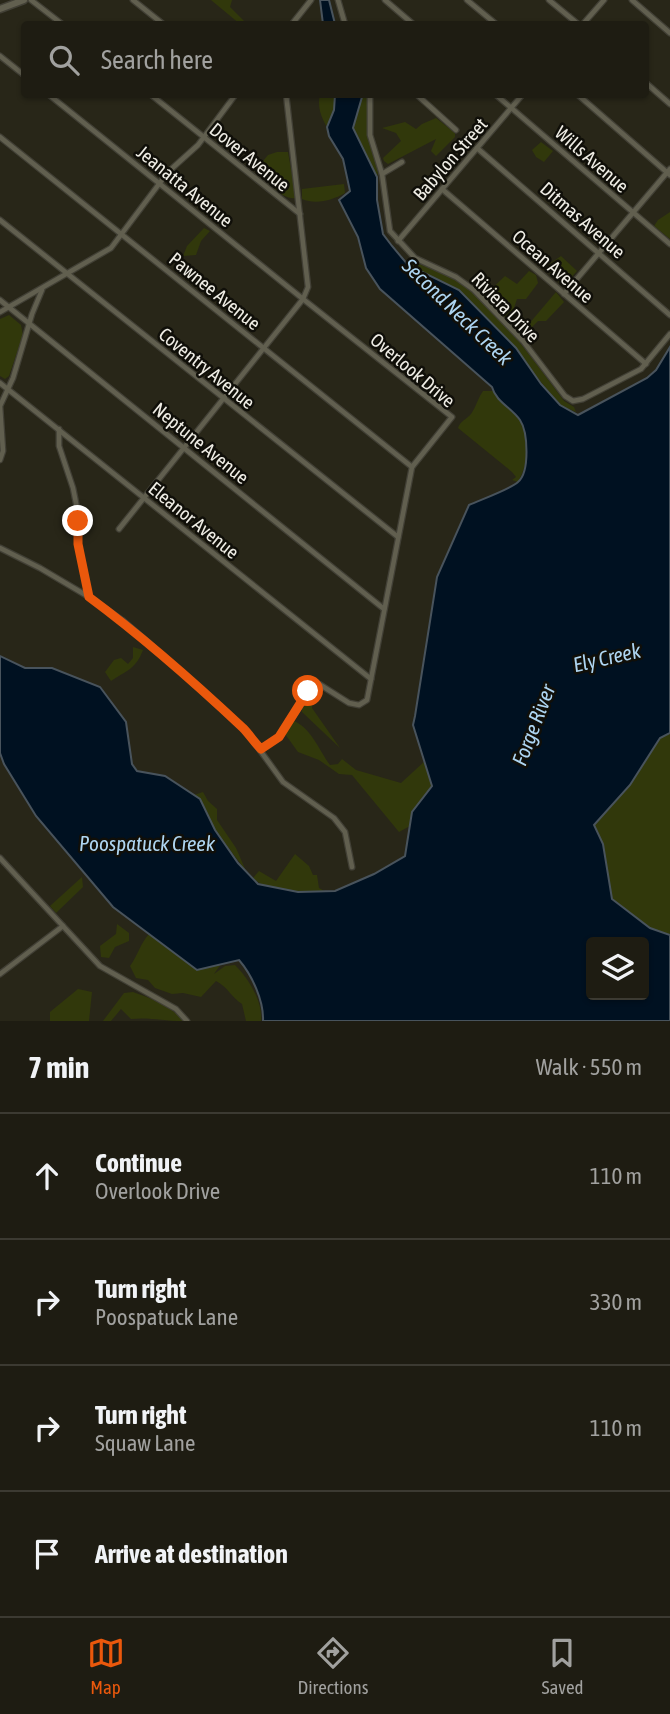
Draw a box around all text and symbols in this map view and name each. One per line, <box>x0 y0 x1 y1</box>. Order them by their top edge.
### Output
search box <box>21 21 649 98</box>
icon: search <box>45 41 83 79</box>
text: Search here <box>101 45 213 75</box>
street label: Babylon Street <box>408 113 492 205</box>
street label: Dover Avenue <box>206 118 294 196</box>
street label: Wills Avenue <box>551 121 633 197</box>
street label: Jeanatta Avenue <box>133 141 237 231</box>
street label: Ditmas Avenue <box>536 177 630 263</box>
street label: Ocean Avenue <box>508 225 598 307</box>
street label: Pawnee Avenue <box>165 248 265 334</box>
water label: Second Neck Creek <box>397 252 518 370</box>
street label: Riviera Drive <box>467 268 545 346</box>
street label: Coventry Avenue <box>155 323 259 413</box>
street label: Overlook Drive <box>366 328 460 412</box>
street label: Neptune Avenue <box>149 398 253 488</box>
street label: Eleanor Avenue <box>145 477 243 563</box>
route end <box>62 505 93 536</box>
water label: Ely Creek <box>571 637 644 676</box>
route start <box>292 675 323 706</box>
water label: Forge River <box>507 680 560 769</box>
water label: Poospatuck Creek <box>79 831 216 855</box>
map controls <box>586 937 649 1000</box>
button: layers <box>586 937 649 1000</box>
text: 7 min <box>28 1050 89 1084</box>
text: Walk · 550 m <box>536 1054 642 1080</box>
text: Continue <box>95 1148 182 1178</box>
icon: ahead <box>28 1157 66 1195</box>
text: 110 m <box>590 1163 642 1189</box>
text: Overlook Drive <box>95 1178 220 1204</box>
text: Turn right <box>95 1274 186 1304</box>
icon: right <box>28 1283 66 1321</box>
text: 330 m <box>590 1289 642 1315</box>
text: Poospatuck Lane <box>95 1304 238 1330</box>
text: Turn right <box>95 1400 186 1430</box>
icon: right <box>28 1409 66 1447</box>
text: 110 m <box>590 1415 642 1441</box>
text: Squaw Lane <box>95 1430 195 1456</box>
icon: arrive <box>28 1535 66 1573</box>
text: Arrive at destination <box>95 1539 288 1569</box>
tab: Map <box>87 1634 125 1698</box>
tab: Directions <box>298 1634 368 1698</box>
tab: Saved <box>541 1634 583 1698</box>

